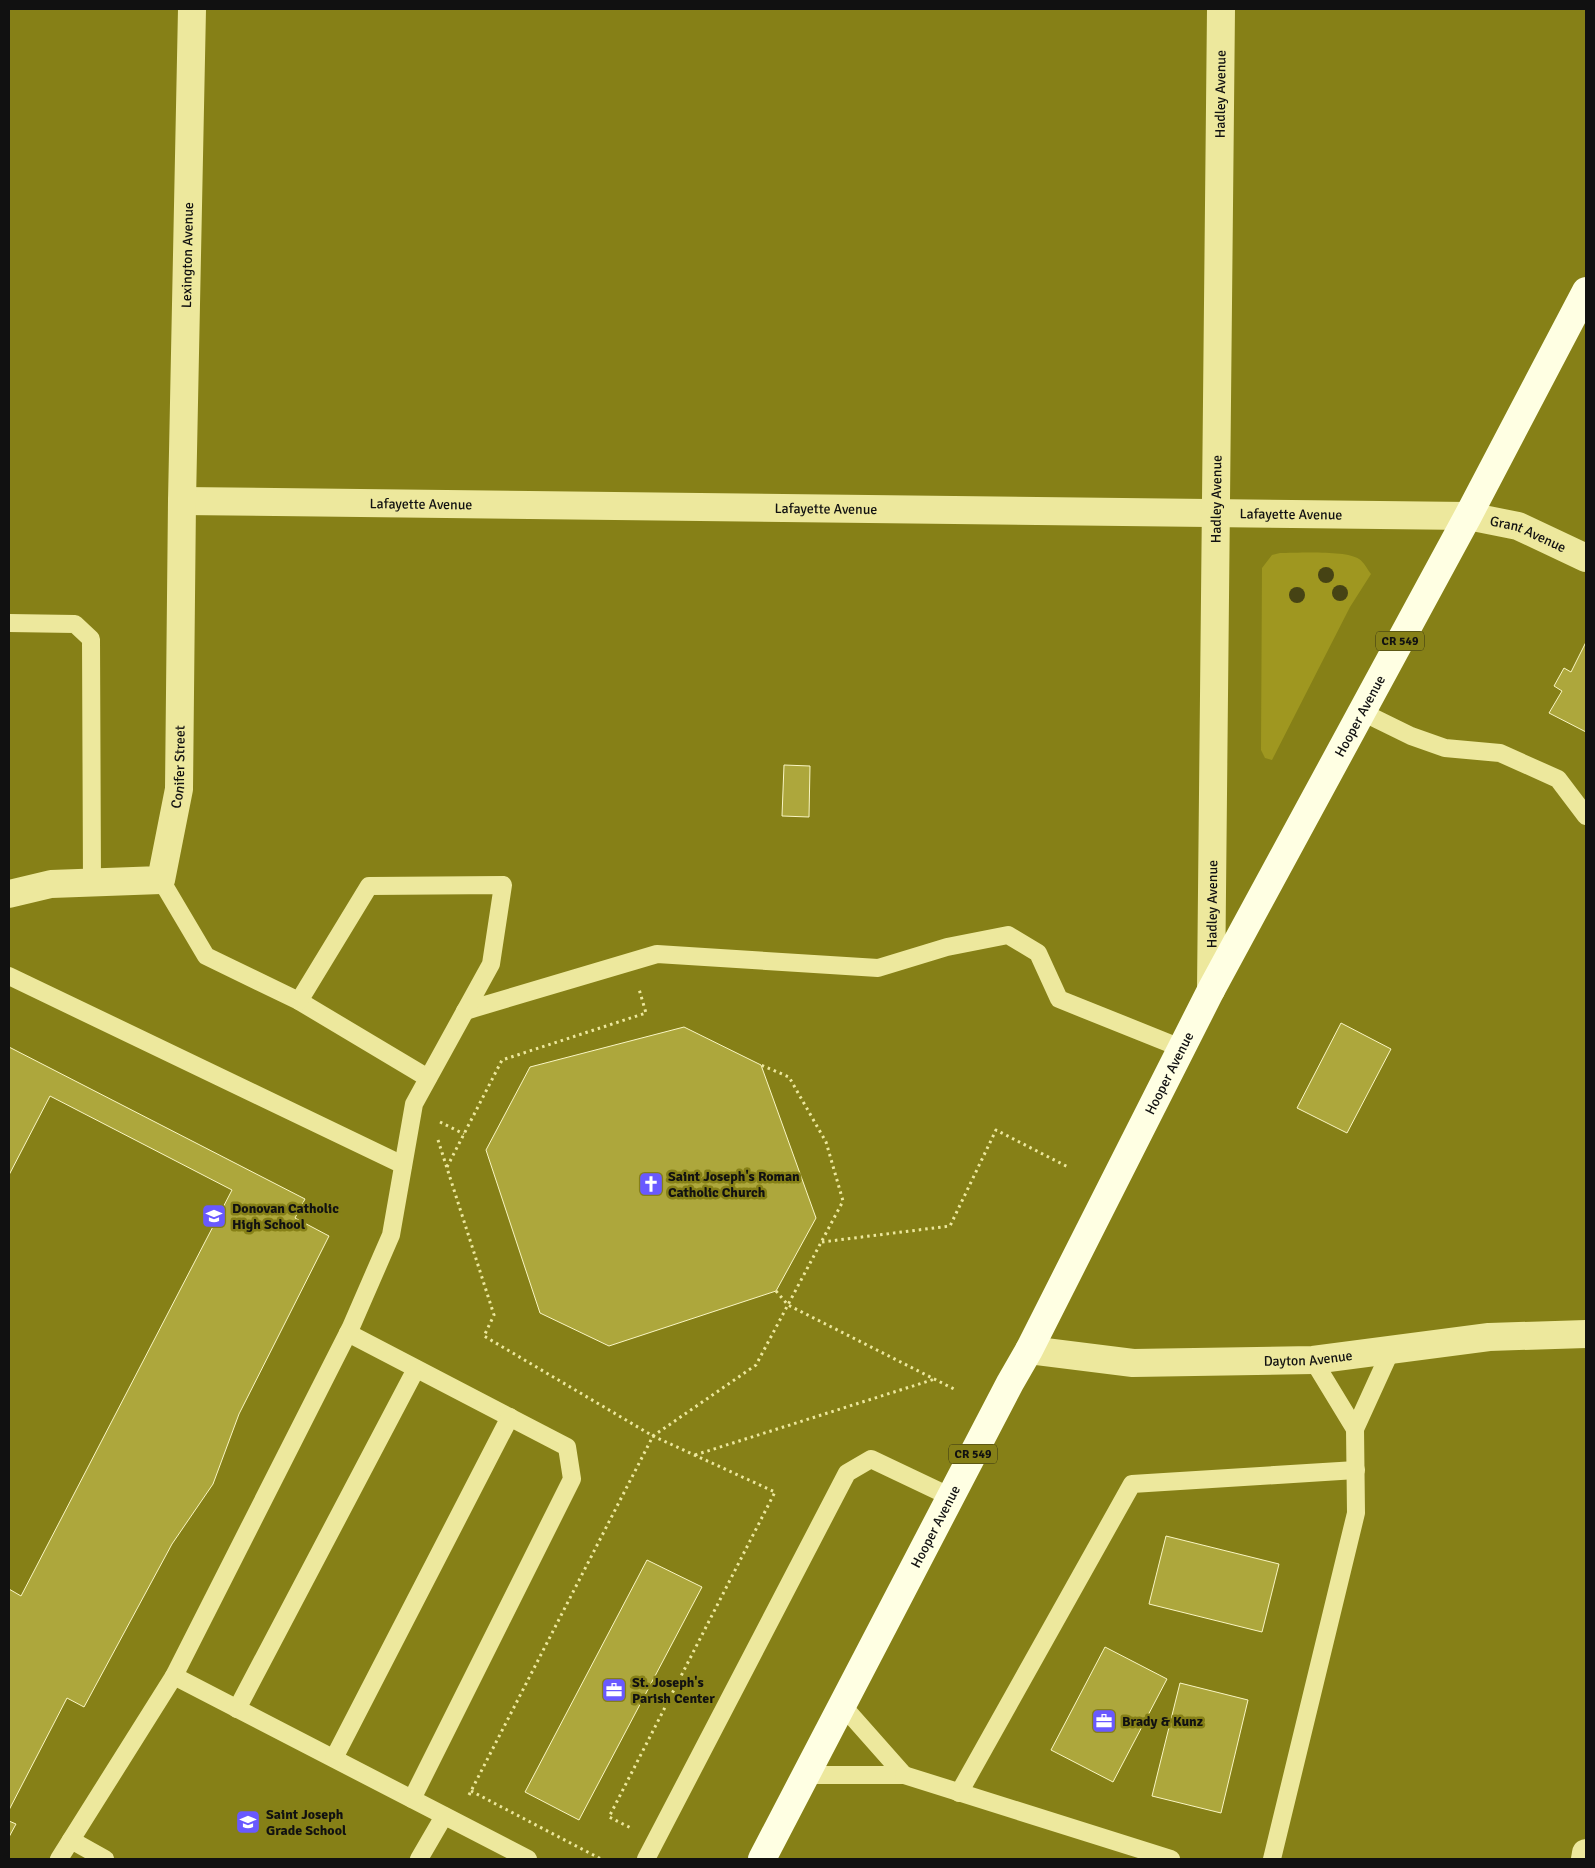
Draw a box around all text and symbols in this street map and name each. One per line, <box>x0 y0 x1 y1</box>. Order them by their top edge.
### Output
street label: Hadley Avenue <box>1211 50 1229 138</box>
street label: Lexington Avenue <box>177 202 197 308</box>
street label: Hadley Avenue <box>1207 455 1225 543</box>
street label: Lafayette Avenue <box>369 495 473 513</box>
street label: Lafayette Avenue <box>774 499 878 518</box>
street label: Lafayette Avenue <box>1239 505 1342 523</box>
street label: Grant Avenue <box>1488 512 1569 556</box>
road number: CR 549 <box>1376 631 1424 650</box>
street label: Hooper Avenue <box>1331 672 1389 760</box>
street label: Conifer Street <box>167 725 188 810</box>
street label: Hadley Avenue <box>1203 860 1221 948</box>
street label: Hooper Avenue <box>1141 1029 1197 1117</box>
place label: Saint Joseph's Roman Catholic Church <box>668 1168 800 1201</box>
church icon: Saint Joseph's Roman Catholic Church <box>638 1171 664 1197</box>
place label: Donovan Catholic High School <box>232 1200 339 1233</box>
school or university icon: Donovan Catholic High School <box>201 1203 227 1229</box>
street label: Dayton Avenue <box>1263 1346 1354 1369</box>
road number: CR 549 <box>949 1445 997 1464</box>
street label: Hooper Avenue <box>907 1482 964 1571</box>
place label: St. Joseph's Parish Center <box>632 1674 715 1707</box>
office icon: St. Joseph's Parish Center <box>601 1677 627 1703</box>
office icon: Brady & Kunz <box>1091 1708 1117 1734</box>
place label: Brady & Kunz <box>1122 1713 1203 1730</box>
place label: Saint Joseph Grade School <box>266 1806 347 1839</box>
school or university icon: Saint Joseph Grade School <box>235 1809 261 1835</box>

